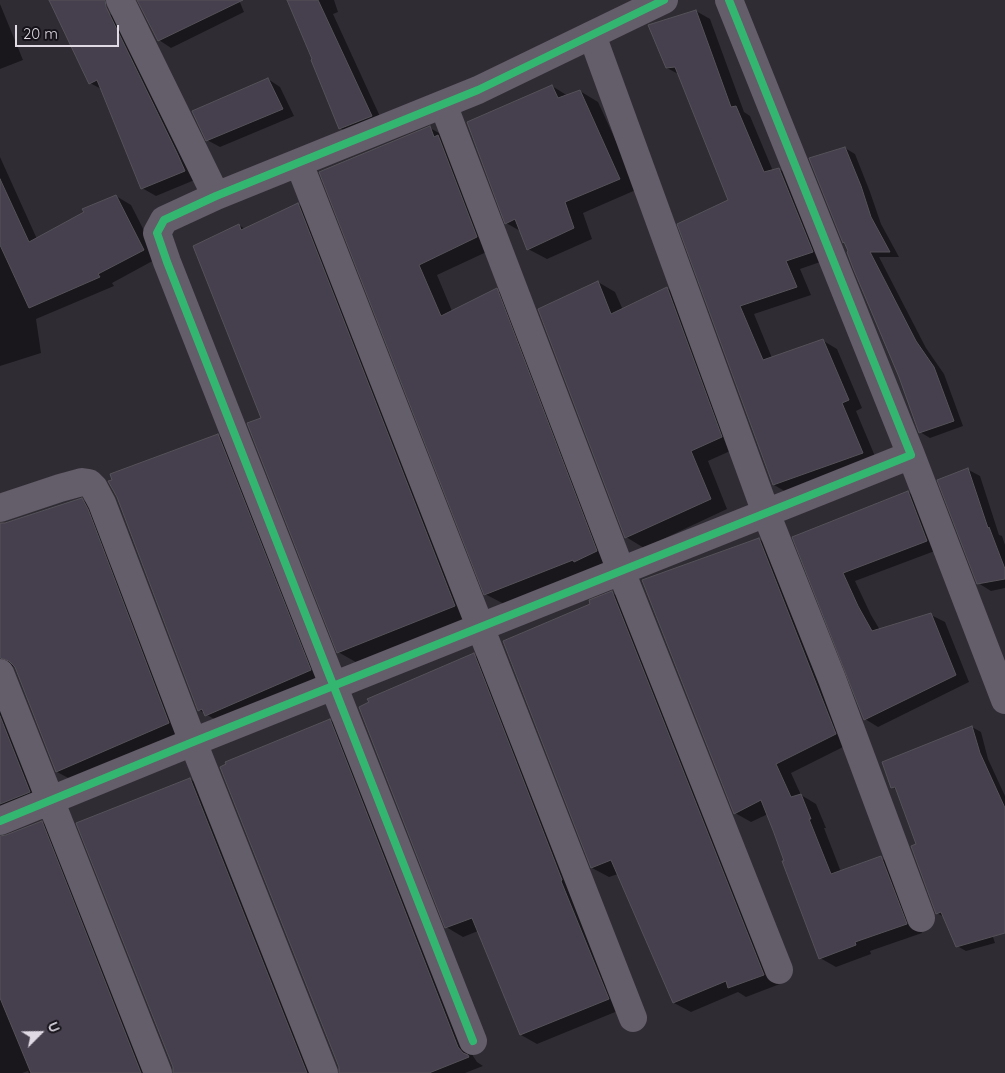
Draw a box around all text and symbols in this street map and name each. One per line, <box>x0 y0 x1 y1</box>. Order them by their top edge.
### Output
scale bar <box>18 15 121 47</box>
text: 20 m <box>23 24 58 43</box>
north arrow <box>15 1008 65 1058</box>
text: U <box>44 1019 64 1035</box>

